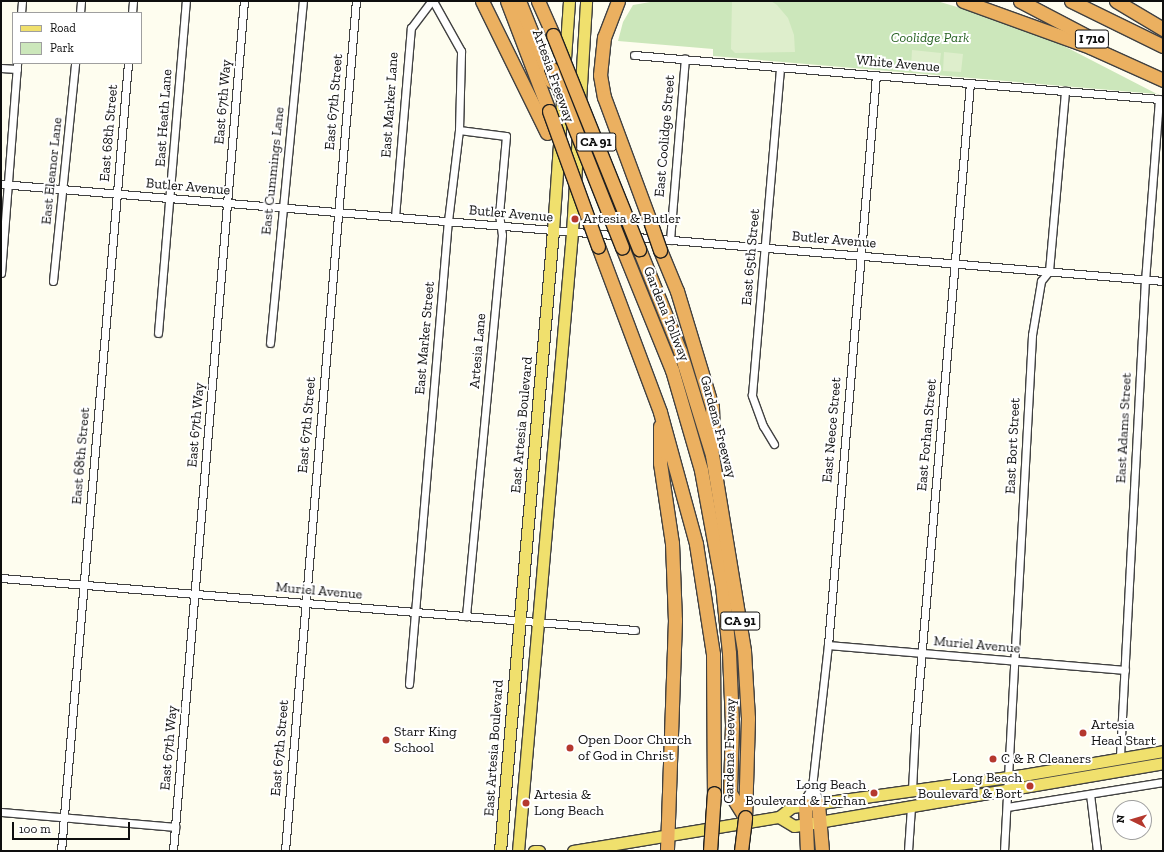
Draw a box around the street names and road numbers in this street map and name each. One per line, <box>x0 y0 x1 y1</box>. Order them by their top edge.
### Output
street label: Artesia Freeway <box>528 27 578 125</box>
road number: I 710 <box>1074 28 1110 50</box>
street label: East Marker Lane <box>378 52 402 158</box>
street label: White Avenue <box>855 52 941 76</box>
street label: East 67th Street <box>321 53 347 151</box>
street label: East 67th Way <box>211 59 235 145</box>
street label: East Heath Lane <box>152 68 176 168</box>
street label: East Coolidge Street <box>651 74 679 198</box>
street label: East 68th Street <box>96 84 122 182</box>
street label: East Cummings Lane <box>258 106 288 236</box>
street label: East Eleanor Lane <box>38 116 66 226</box>
road number: CA 91 <box>576 131 616 153</box>
street label: Butler Avenue <box>145 175 231 199</box>
street label: Butler Avenue <box>468 202 554 226</box>
street label: East 65th Street <box>738 208 764 306</box>
street label: Butler Avenue <box>791 228 877 252</box>
street label: Gardena Tollway <box>639 264 693 364</box>
street label: East Marker Street <box>412 281 438 395</box>
street label: Artesia Lane <box>466 313 490 389</box>
street label: East Artesia Boulevard <box>508 356 536 494</box>
street label: East Adams Street <box>1113 372 1135 484</box>
street label: Gardena Freeway <box>696 374 740 480</box>
street label: East 67th Street <box>294 376 320 474</box>
street label: East Neece Street <box>819 377 845 483</box>
street label: East Forhan Street <box>914 378 940 492</box>
street label: East 67th Way <box>184 382 208 468</box>
street label: East Bort Street <box>1002 397 1024 495</box>
street label: East 68th Street <box>68 407 94 505</box>
street label: Muriel Avenue <box>275 579 363 603</box>
road number: CA 91 <box>720 610 760 632</box>
street label: Muriel Avenue <box>933 633 1021 657</box>
street label: East Artesia Boulevard <box>481 679 507 817</box>
street label: Gardena Freeway <box>721 698 739 804</box>
street label: East 67th Street <box>267 699 293 797</box>
street label: East 67th Way <box>157 705 181 791</box>

